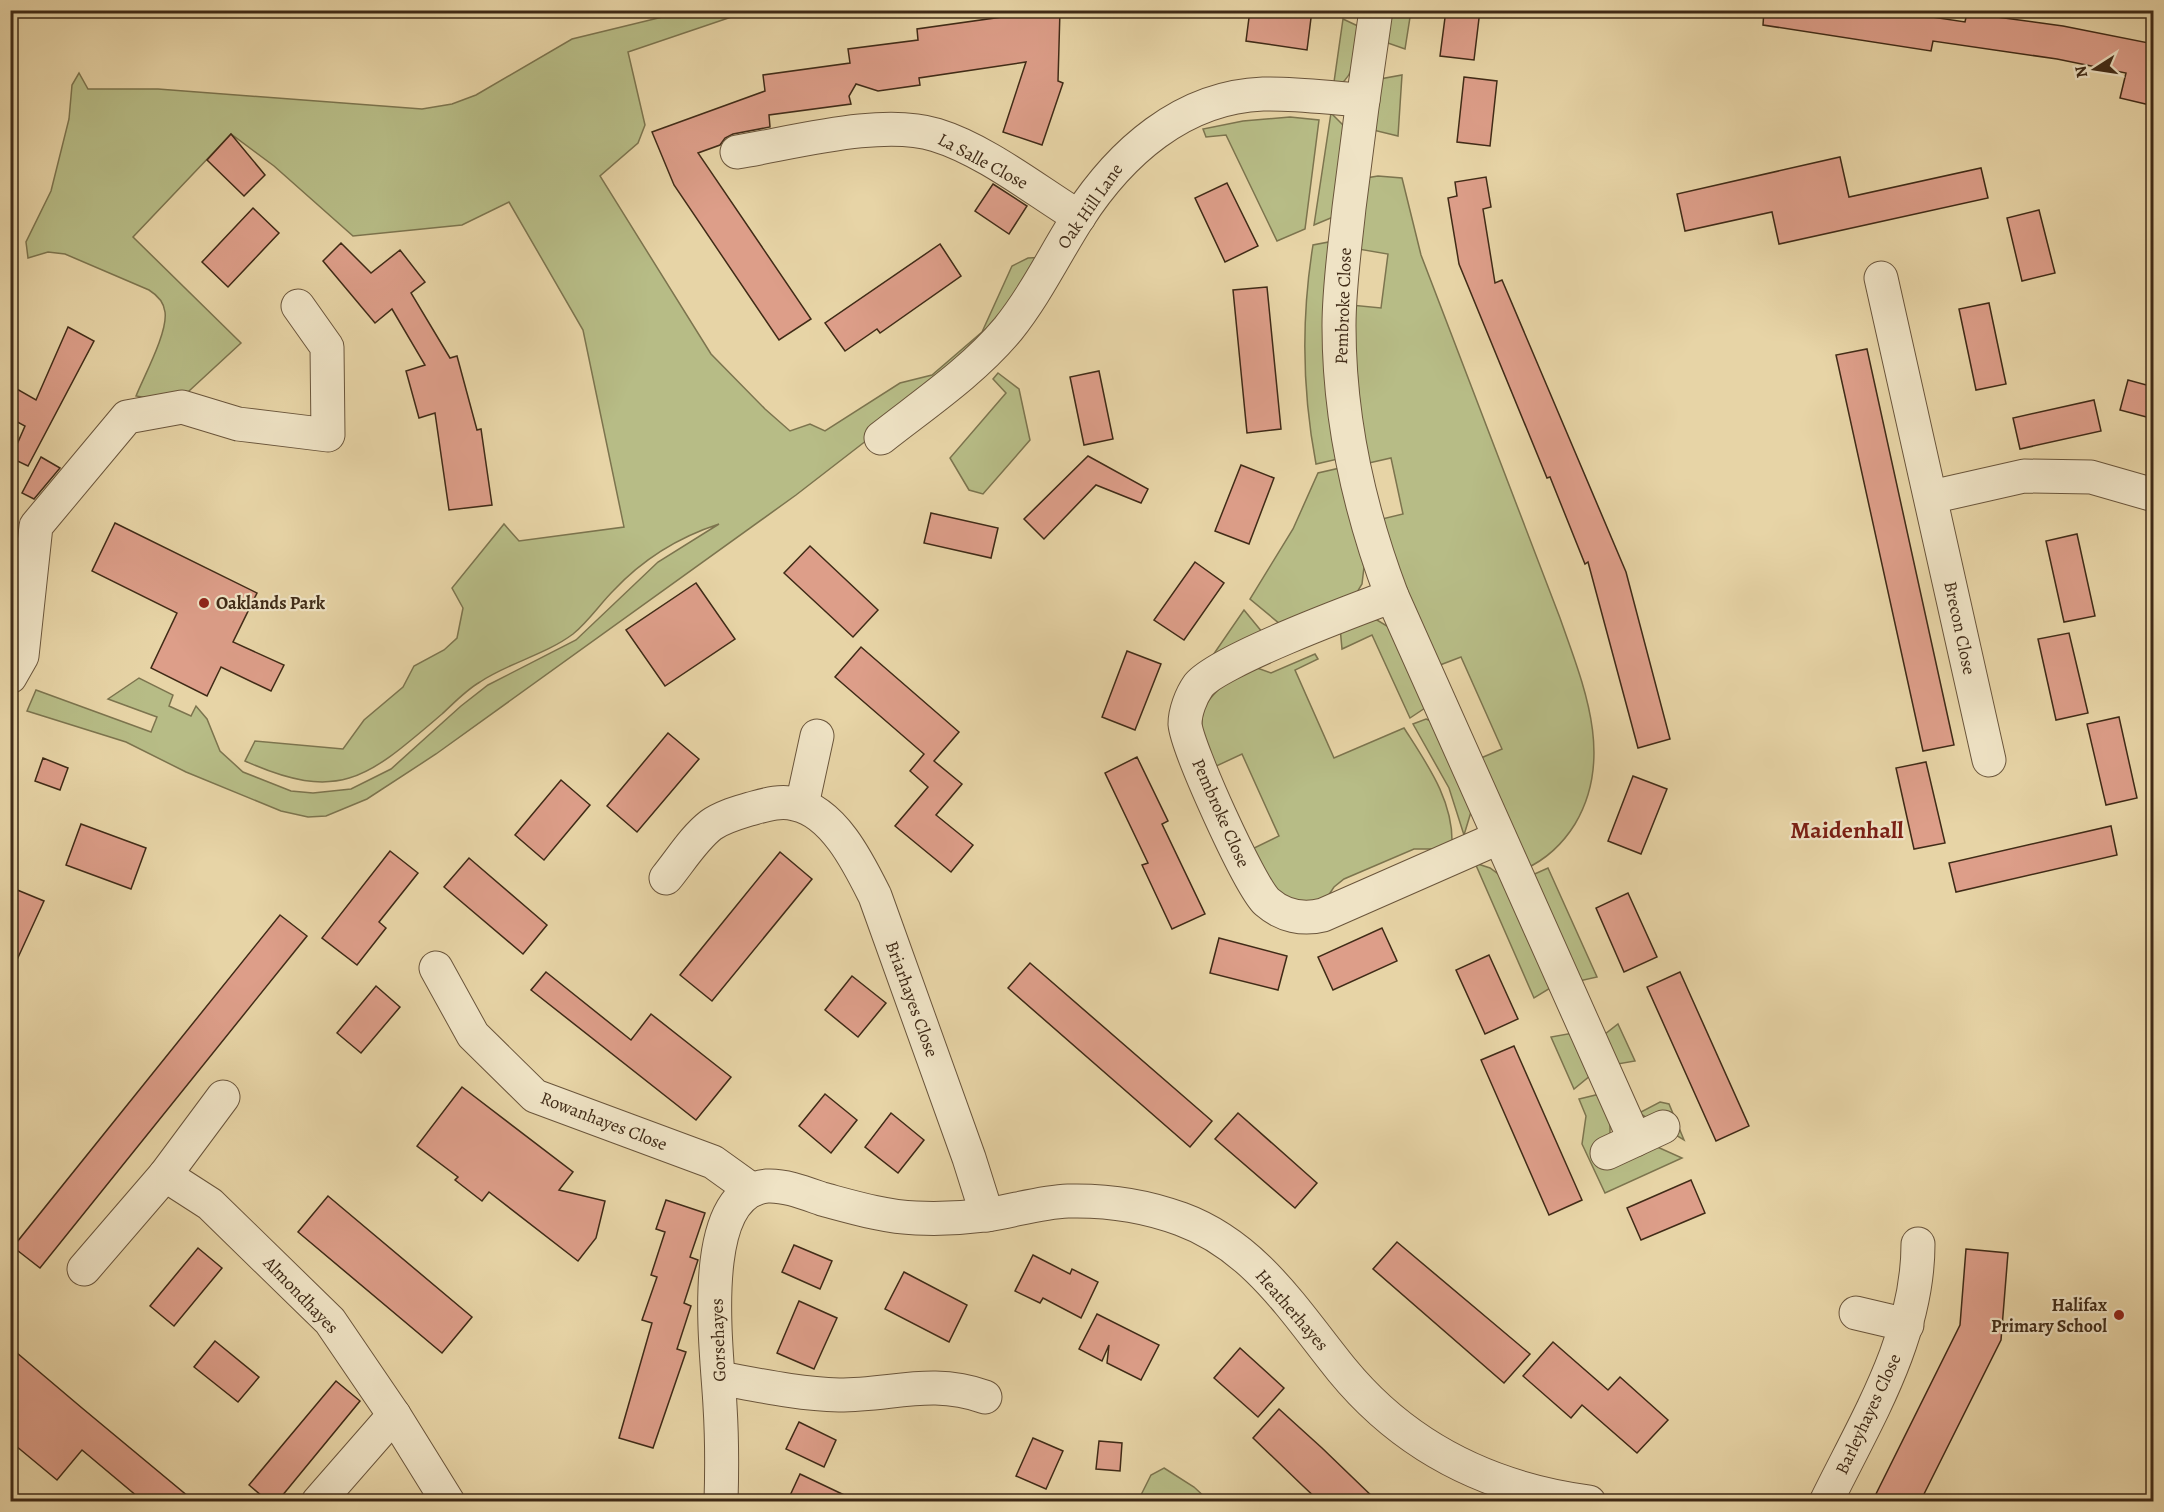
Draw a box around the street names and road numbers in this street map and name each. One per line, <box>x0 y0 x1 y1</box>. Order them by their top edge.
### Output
street label: La Salle Close <box>934 127 1032 195</box>
street label: Oak Hill Lane <box>1052 158 1128 254</box>
street label: Pembroke Close <box>1329 247 1357 365</box>
street label: Brecon Close <box>1938 579 1982 677</box>
street label: Pembroke Close <box>1186 755 1256 871</box>
street label: Briarhayes Close <box>880 938 944 1060</box>
street label: Rowanhayes Close <box>537 1086 671 1156</box>
street label: Almondhayes <box>257 1250 344 1339</box>
street label: Heatherhayes <box>1250 1264 1334 1356</box>
street label: Gorsehayes <box>705 1298 731 1382</box>
street label: Barleyhayes Close <box>1830 1350 1906 1478</box>

